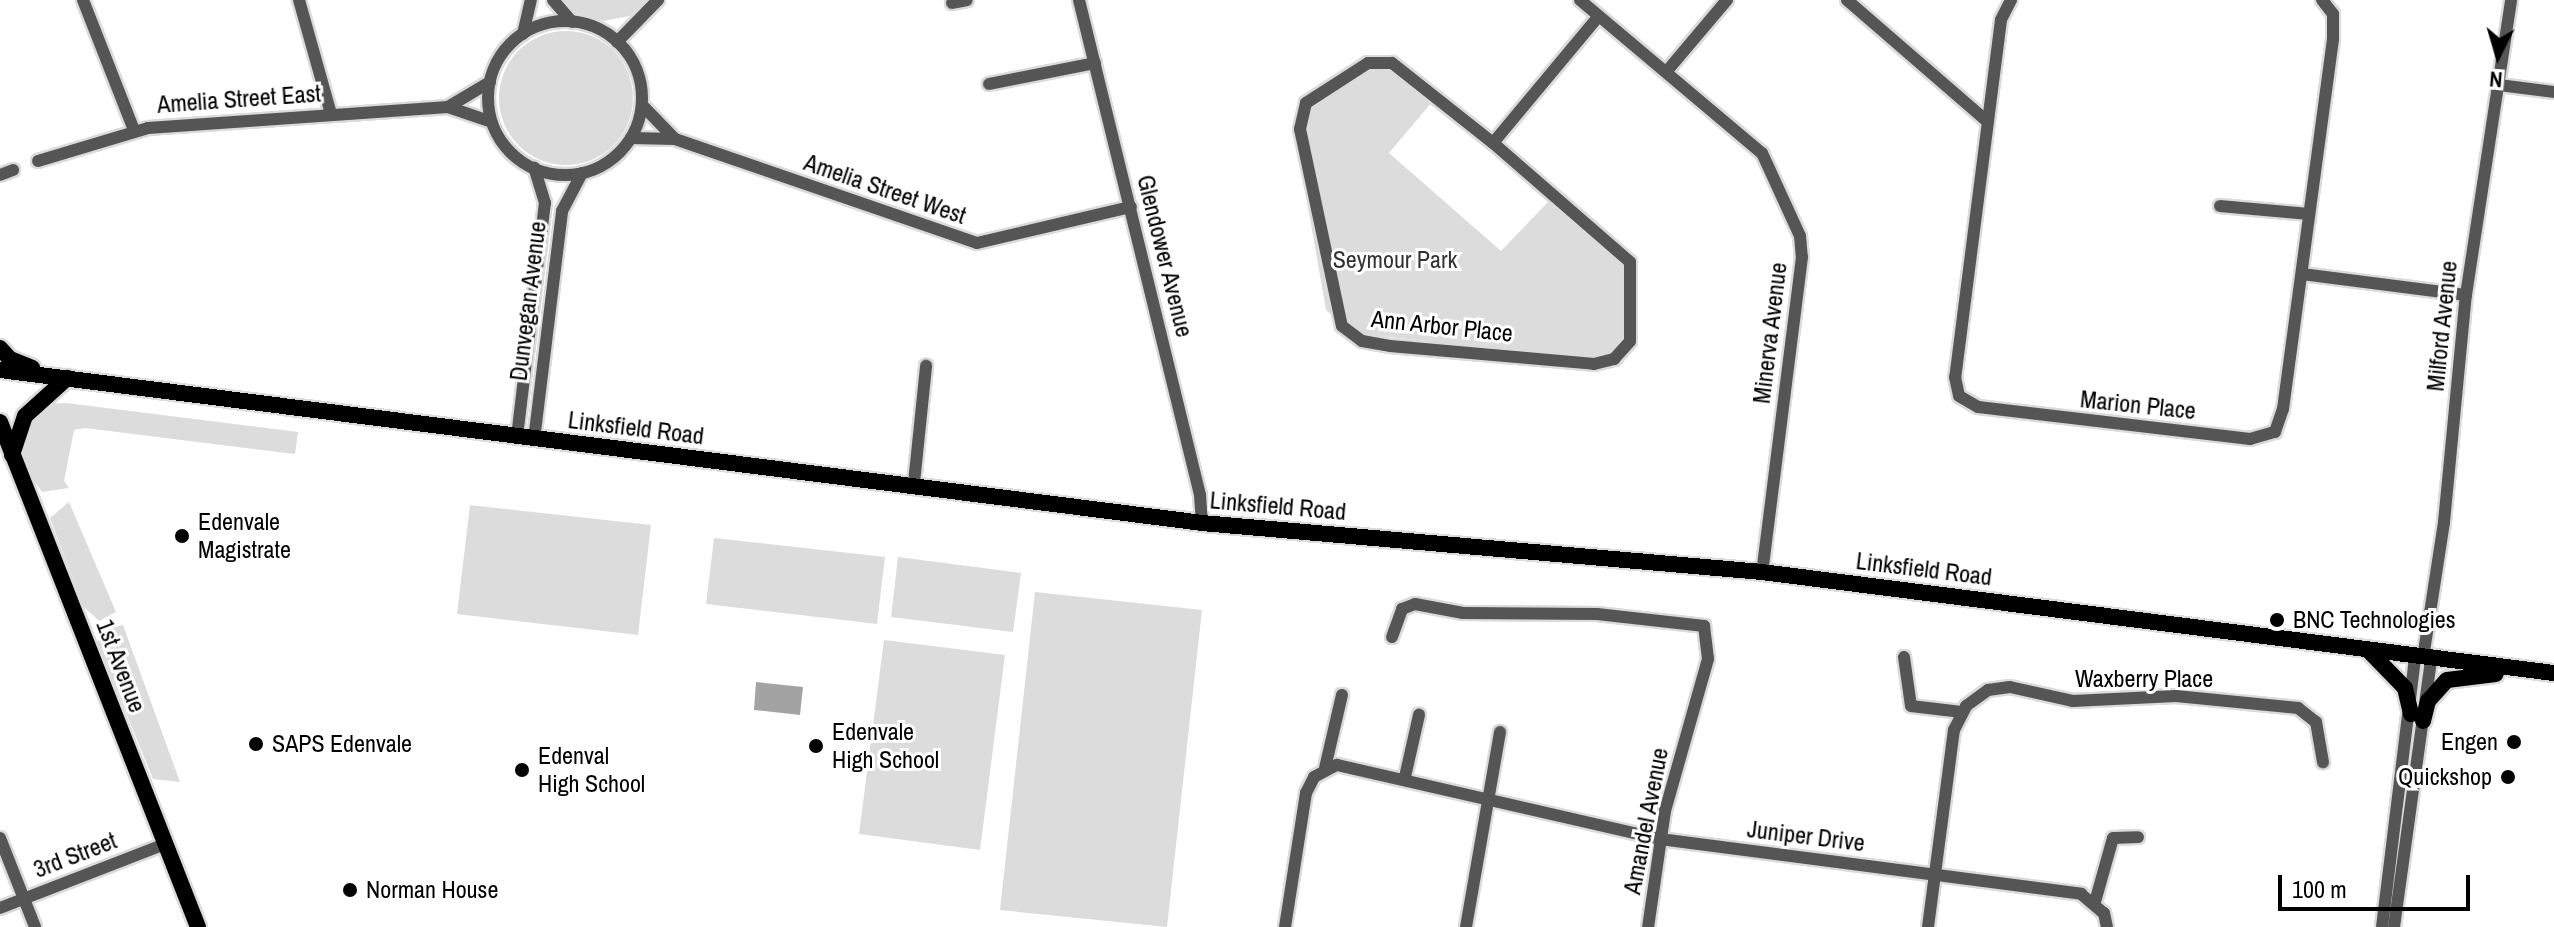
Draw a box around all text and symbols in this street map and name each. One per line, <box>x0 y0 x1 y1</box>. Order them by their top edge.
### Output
north arrow <box>2458 16 2538 96</box>
text: N <box>2488 64 2504 95</box>
street label: Amelia Street East <box>156 79 322 119</box>
street label: Amelia Street West <box>800 148 970 230</box>
street label: Glendower Avenue <box>1131 171 1199 341</box>
street label: Dunvegan Avenue <box>504 219 552 383</box>
park label: Seymour Park <box>1333 246 1457 274</box>
street label: Milford Avenue <box>2421 259 2463 393</box>
street label: Minerva Avenue <box>1747 260 1793 406</box>
street label: Ann Arbor Place <box>1369 304 1515 348</box>
street label: Marion Place <box>2079 385 2197 425</box>
street label: Linksfield Road <box>566 405 706 451</box>
street label: Linksfield Road <box>1209 486 1347 526</box>
place label: Edenvale Magistrate <box>198 508 291 564</box>
marker: Edenvale Magistrate <box>173 527 191 545</box>
street label: Linksfield Road <box>1854 546 1994 592</box>
place label: BNC Technologies <box>2293 606 2456 634</box>
marker: BNC Technologies <box>2268 611 2286 629</box>
street label: 1st Avenue <box>90 615 152 717</box>
street label: Waxberry Place <box>2075 665 2213 693</box>
place label: Edenvale High School <box>832 718 939 774</box>
place label: Engen <box>2441 728 2498 756</box>
place label: SAPS Edenvale <box>272 730 412 758</box>
marker: Engen <box>2505 733 2523 751</box>
marker: SAPS Edenvale <box>247 735 265 753</box>
marker: Edenvale High School <box>807 737 825 755</box>
place label: Edenval High School <box>538 742 645 798</box>
street label: Amandel Avenue <box>1618 745 1674 897</box>
marker: Edenval High School <box>513 761 531 779</box>
place label: Quickshop <box>2398 763 2492 791</box>
marker: Quickshop <box>2499 768 2517 786</box>
street label: Juniper Drive <box>1746 815 1866 857</box>
street label: 3rd Street <box>29 826 121 884</box>
scale bar <box>2282 859 2474 909</box>
text: 100 m <box>2292 873 2347 905</box>
place label: Norman House <box>366 876 498 904</box>
marker: Norman House <box>341 881 359 899</box>

